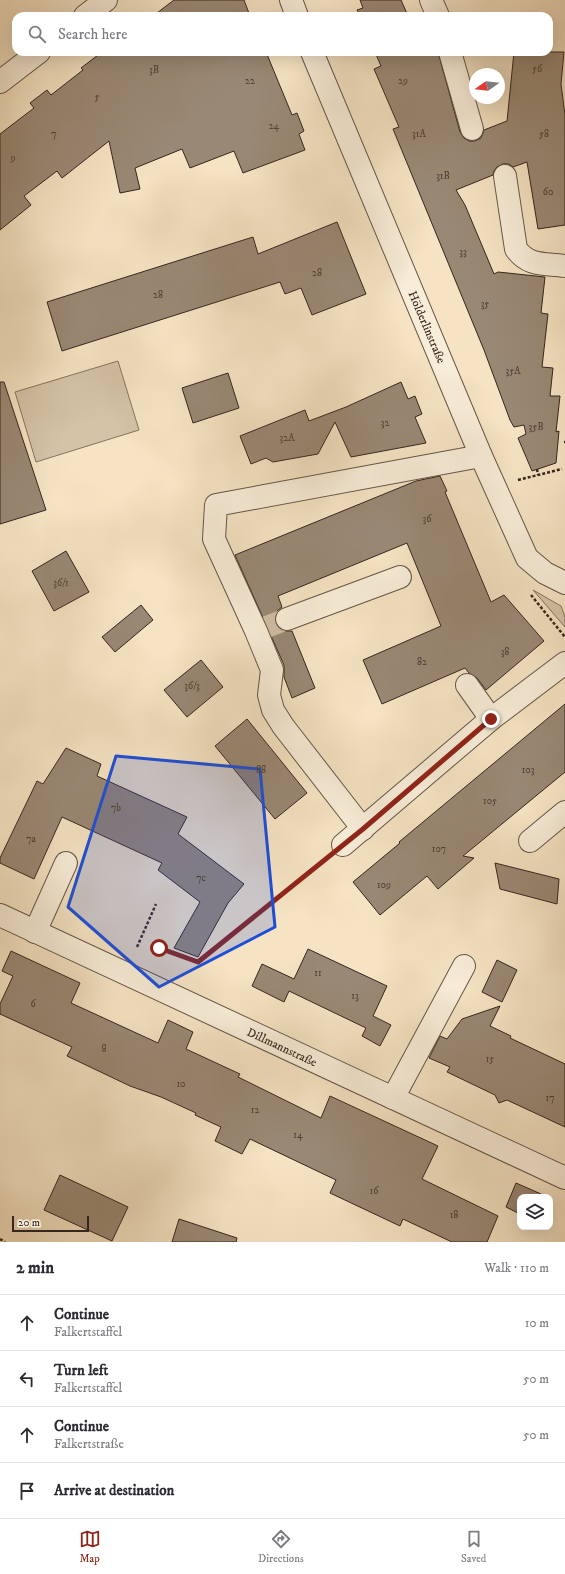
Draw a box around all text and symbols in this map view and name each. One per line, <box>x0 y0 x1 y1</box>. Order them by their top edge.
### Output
search box <box>12 12 553 56</box>
icon: search <box>26 23 48 45</box>
text: Search here <box>58 25 127 44</box>
house number: 56 <box>532 63 543 75</box>
house number: 3B <box>149 64 159 76</box>
north arrow <box>469 68 505 104</box>
house number: 22 <box>245 75 255 87</box>
house number: 29 <box>398 75 408 87</box>
house number: 5 <box>95 91 100 103</box>
house number: 24 <box>269 120 280 132</box>
house number: 7 <box>51 128 57 140</box>
house number: 31A <box>412 128 427 140</box>
house number: 58 <box>539 128 549 140</box>
house number: 9 <box>10 152 16 164</box>
house number: 31B <box>436 170 450 182</box>
house number: 60 <box>543 186 553 198</box>
house number: 33 <box>459 246 467 258</box>
house number: 28 <box>312 267 322 279</box>
house number: 28 <box>153 289 163 301</box>
street label: Hölderlinstraße <box>405 289 449 366</box>
house number: 35 <box>481 298 489 310</box>
house number: 35A <box>505 365 521 377</box>
house number: 32 <box>381 417 389 429</box>
house number: 35B <box>528 421 544 433</box>
house number: 32A <box>279 432 295 444</box>
house number: 36 <box>423 513 432 525</box>
house number: 36/1 <box>53 577 69 589</box>
house number: 38 <box>501 646 509 658</box>
house number: 82 <box>417 656 427 668</box>
house number: 36/3 <box>184 680 200 692</box>
route end <box>482 710 500 728</box>
house number: 88 <box>256 764 266 776</box>
house number: 103 <box>522 764 535 776</box>
house number: 105 <box>483 795 497 807</box>
house number: 7b <box>111 802 121 814</box>
house number: 7a <box>26 833 37 845</box>
house number: 107 <box>432 843 446 855</box>
house number: 7c <box>196 872 206 884</box>
house number: 109 <box>377 879 391 891</box>
route start <box>150 939 168 957</box>
house number: 11 <box>314 967 322 979</box>
house number: 13 <box>351 990 359 1002</box>
house number: 6 <box>30 998 36 1010</box>
street label: Dillmannstraße <box>244 1025 319 1070</box>
house number: 8 <box>101 1043 107 1055</box>
house number: 15 <box>486 1053 494 1065</box>
house number: 10 <box>176 1078 186 1090</box>
house number: 17 <box>546 1092 554 1104</box>
house number: 12 <box>251 1104 259 1116</box>
house number: 14 <box>293 1129 303 1141</box>
house number: 16 <box>370 1185 379 1197</box>
map controls <box>517 1194 553 1230</box>
button: layers <box>517 1194 553 1230</box>
house number: 18 <box>450 1209 458 1221</box>
scale bar <box>12 1214 89 1233</box>
text: 20 m <box>18 1216 40 1230</box>
text: 2 min <box>16 1257 54 1279</box>
text: Walk · 110 m <box>484 1260 549 1276</box>
text: Continue <box>54 1305 109 1324</box>
icon: ahead <box>16 1312 38 1334</box>
text: 10 m <box>525 1315 549 1331</box>
text: Falkertstaffel <box>54 1324 122 1340</box>
text: Turn left <box>54 1361 108 1380</box>
icon: left <box>16 1368 38 1390</box>
text: 50 m <box>523 1371 549 1387</box>
text: Falkertstaffel <box>54 1380 122 1396</box>
text: Continue <box>54 1417 109 1436</box>
icon: ahead <box>16 1424 38 1446</box>
text: 50 m <box>523 1427 549 1443</box>
text: Falkertstraße <box>54 1436 124 1452</box>
icon: arrive <box>16 1480 38 1502</box>
text: Arrive at destination <box>54 1481 174 1500</box>
tab: Map <box>79 1528 101 1566</box>
tab: Directions <box>258 1528 304 1566</box>
tab: Saved <box>461 1528 486 1566</box>

